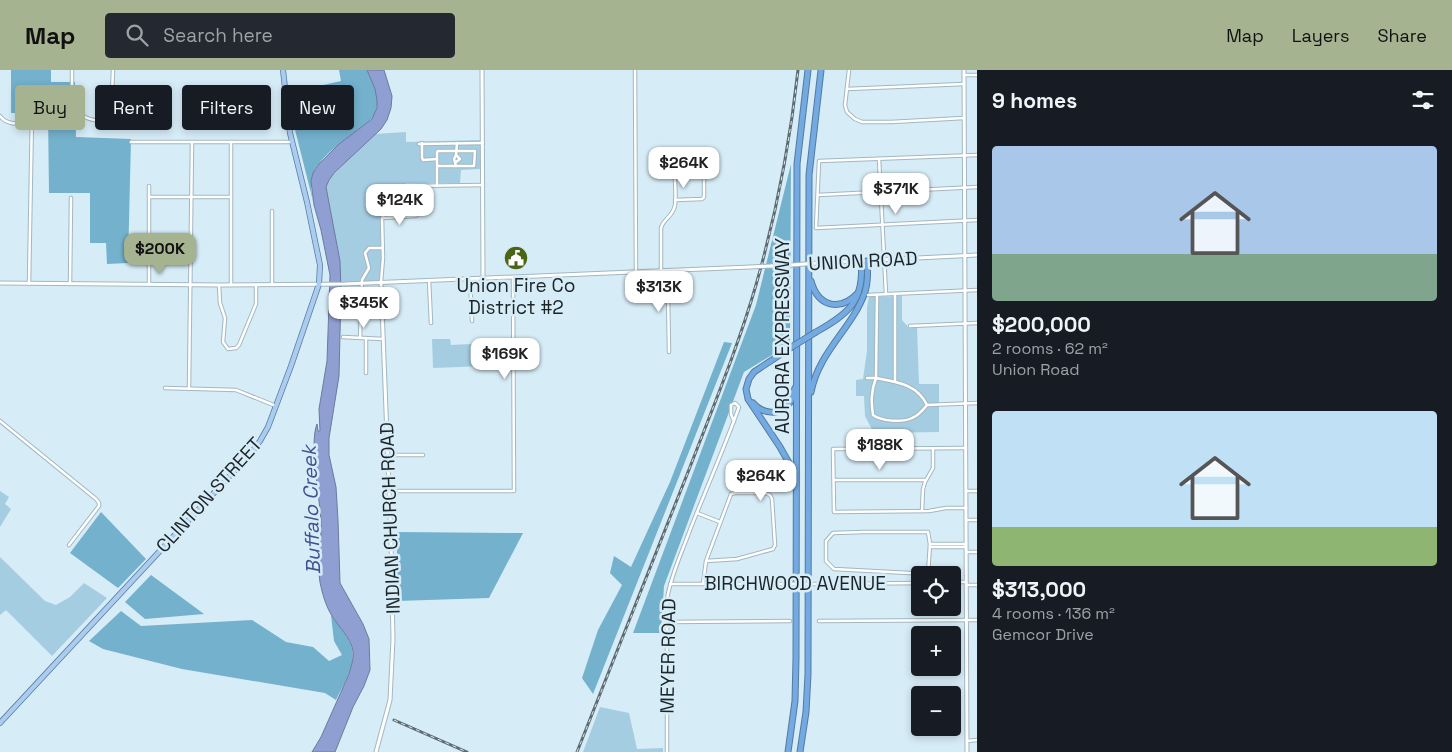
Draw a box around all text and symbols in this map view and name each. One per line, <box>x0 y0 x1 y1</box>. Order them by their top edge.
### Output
search box <box>105 13 455 58</box>
text: Map <box>25 20 75 51</box>
icon: search <box>123 21 151 49</box>
text: Search here <box>163 23 273 48</box>
text: Map <box>1226 24 1264 47</box>
text: Layers <box>1292 24 1349 47</box>
text: Share <box>1377 24 1427 47</box>
chip: Buy <box>15 85 85 130</box>
chip: Rent <box>95 85 172 130</box>
chip: Filters <box>182 85 271 130</box>
chip: New <box>281 85 354 130</box>
icon: filters <box>1409 86 1437 114</box>
text: 9 homes <box>992 87 1077 114</box>
pin: $264K <box>649 146 719 189</box>
text: $264K <box>659 152 709 173</box>
pin: $371K <box>861 172 931 215</box>
text: $371K <box>873 178 919 199</box>
icon: home <box>1170 178 1260 268</box>
pin: $124K <box>365 184 435 226</box>
text: $124K <box>377 189 423 210</box>
pin: $200K <box>125 232 195 275</box>
text: $200K <box>135 238 185 259</box>
street label: AURORA EXPRESSWAY <box>770 238 795 434</box>
public building icon: Union Fire Co District #2 <box>503 245 529 271</box>
street label: UNION ROAD <box>808 246 918 276</box>
pin: $313K <box>624 270 694 313</box>
place label: Union Fire Co District #2 <box>456 273 576 320</box>
text: $313K <box>636 276 682 297</box>
pin: $345K <box>329 286 399 329</box>
text: $345K <box>339 292 389 313</box>
text: $200,000 <box>992 311 1091 338</box>
pin: $169K <box>470 338 540 380</box>
text: 2 rooms · 62 m² <box>992 338 1108 359</box>
text: $169K <box>482 343 528 364</box>
text: Union Road <box>992 359 1079 380</box>
street label: INDIAN CHURCH ROAD <box>374 422 406 614</box>
pin: $188K <box>845 428 915 471</box>
street label: CLINTON STREET <box>150 432 268 558</box>
text: $188K <box>857 434 903 455</box>
water label: Buffalo Creek <box>296 443 326 575</box>
icon: home <box>1170 443 1260 533</box>
pin: $264K <box>726 460 796 502</box>
text: $264K <box>736 465 786 486</box>
map controls <box>911 566 961 736</box>
button: locate <box>911 566 961 616</box>
street label: BIRCHWOOD AVENUE <box>704 571 886 596</box>
text: $313,000 <box>992 576 1086 603</box>
street label: MEYER ROAD <box>654 598 682 714</box>
text: 4 rooms · 136 m² <box>992 603 1115 624</box>
text: Gemcor Drive <box>992 624 1094 645</box>
button: + <box>911 626 961 676</box>
button: − <box>911 686 961 736</box>

